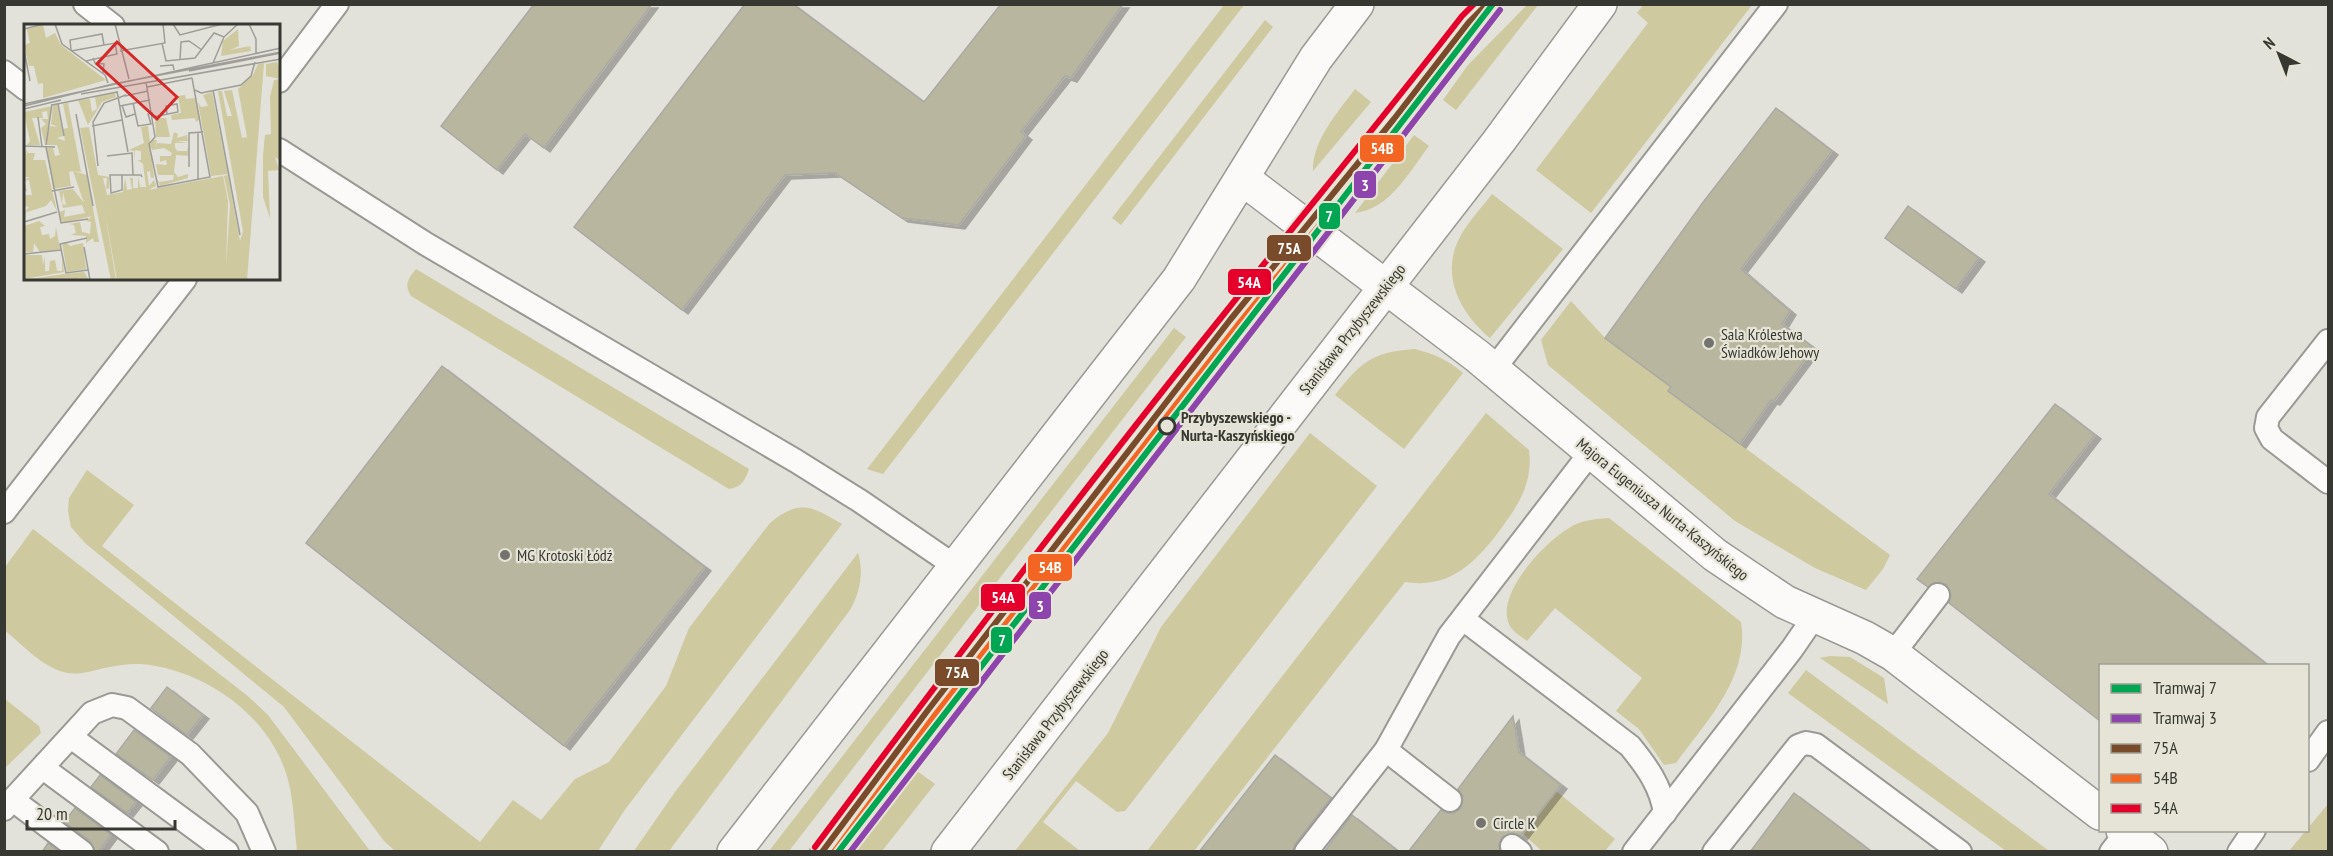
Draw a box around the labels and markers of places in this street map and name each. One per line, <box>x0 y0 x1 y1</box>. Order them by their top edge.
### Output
place label: Sala Królestwa Świadków Jehowy <box>1721 324 1819 362</box>
marker: Sala Królestwa Świadków Jehowy <box>1702 336 1716 350</box>
place label: Przybyszewskiego - Nurta-Kaszyńskiego <box>1181 407 1295 445</box>
marker: Przybyszewskiego - Nurta-Kaszyńskiego <box>1158 417 1176 435</box>
place label: MG Krotoski Łódź <box>517 545 613 565</box>
marker: MG Krotoski Łódź <box>498 548 512 562</box>
place label: Circle K <box>1493 813 1536 833</box>
marker: Circle K <box>1474 816 1488 830</box>

